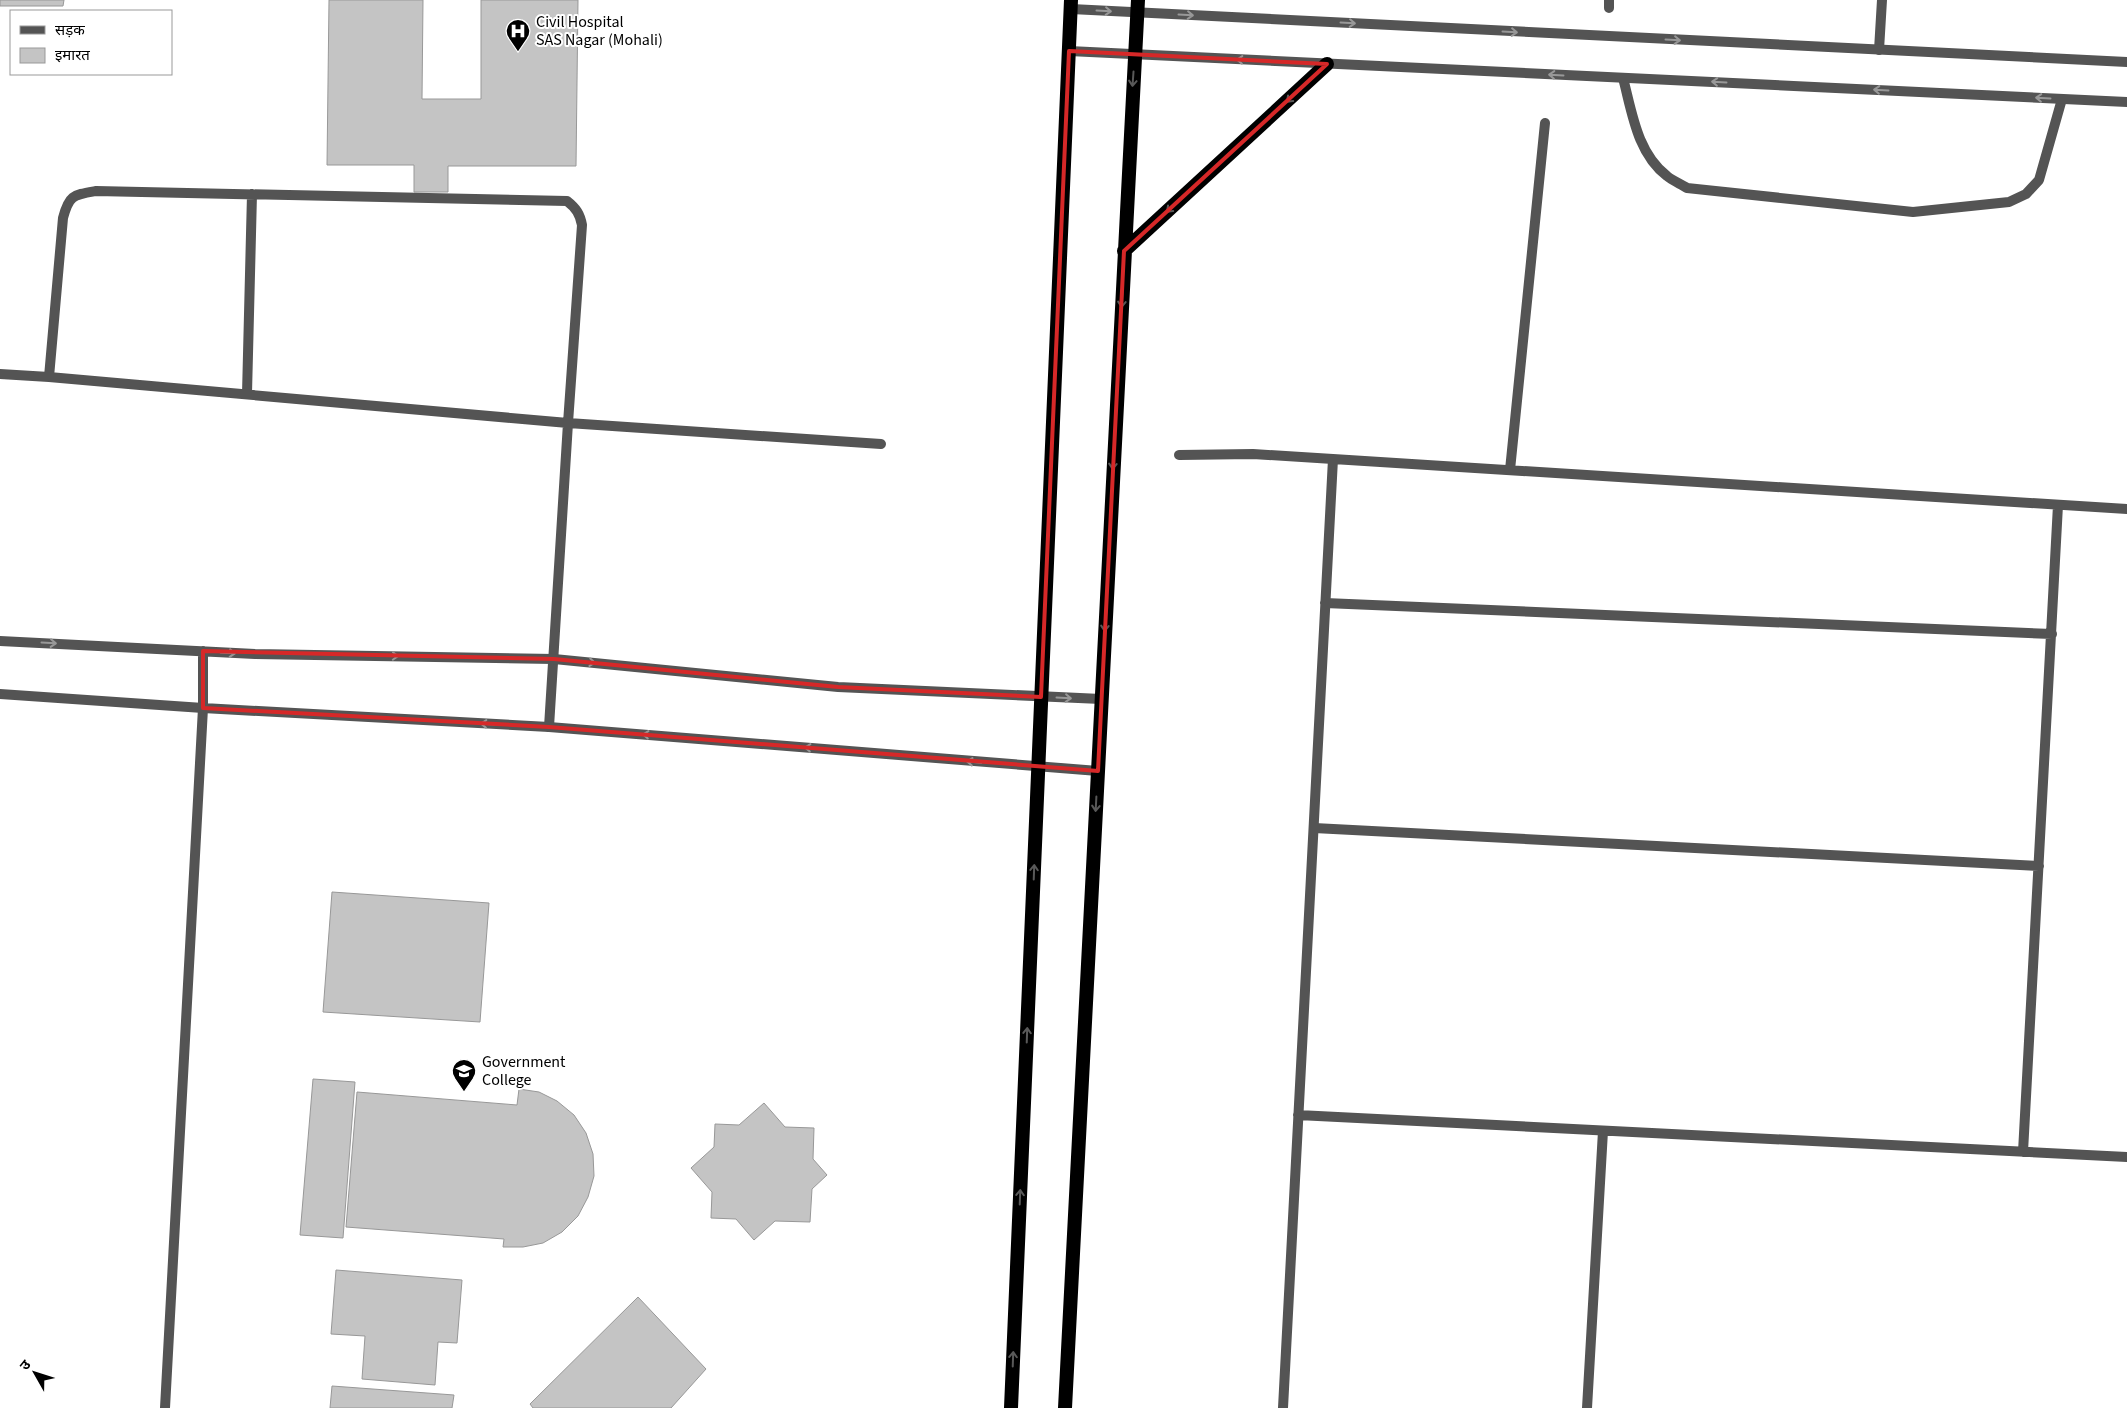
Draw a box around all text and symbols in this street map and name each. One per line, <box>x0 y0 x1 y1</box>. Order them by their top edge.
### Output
one-way arrow <box>1096 7 1112 16</box>
legend <box>10 10 172 75</box>
place label: Civil Hospital SAS Nagar (Mohali) <box>536 11 663 51</box>
one-way arrow <box>1178 11 1194 20</box>
hospital icon: Civil Hospital SAS Nagar (Mohali) <box>505 18 531 52</box>
one-way arrow <box>1340 19 1356 28</box>
text: सड़क <box>55 20 85 41</box>
one-way arrow <box>1502 27 1518 36</box>
one-way arrow <box>1664 35 1680 44</box>
text: इमारत <box>55 45 90 66</box>
one-way arrow <box>1236 55 1252 64</box>
one-way arrow <box>1549 70 1565 79</box>
one-way arrow <box>1129 71 1138 87</box>
one-way arrow <box>1711 78 1727 87</box>
one-way arrow <box>1873 86 1889 95</box>
one-way arrow <box>1285 91 1298 103</box>
one-way arrow <box>2036 93 2052 102</box>
one-way arrow <box>1165 201 1178 213</box>
one-way arrow <box>1117 291 1126 307</box>
one-way arrow <box>1109 454 1118 470</box>
one-way arrow <box>1101 616 1110 632</box>
one-way arrow <box>40 639 56 648</box>
one-way arrow <box>220 648 236 657</box>
one-way arrow <box>382 651 399 661</box>
one-way arrow <box>580 657 596 667</box>
one-way arrow <box>1056 693 1072 702</box>
one-way arrow <box>481 719 497 728</box>
one-way arrow <box>643 731 659 740</box>
one-way arrow <box>805 744 821 753</box>
one-way arrow <box>967 757 983 766</box>
one-way arrow <box>1091 796 1100 812</box>
one-way arrow <box>1029 864 1039 880</box>
one-way arrow <box>1022 1027 1032 1043</box>
place label: Government College <box>482 1051 566 1091</box>
school or university icon: Government College <box>451 1058 477 1092</box>
one-way arrow <box>1015 1189 1025 1206</box>
north arrow <box>10 1348 60 1398</box>
one-way arrow <box>1009 1352 1018 1368</box>
text: उ <box>15 1355 37 1375</box>

